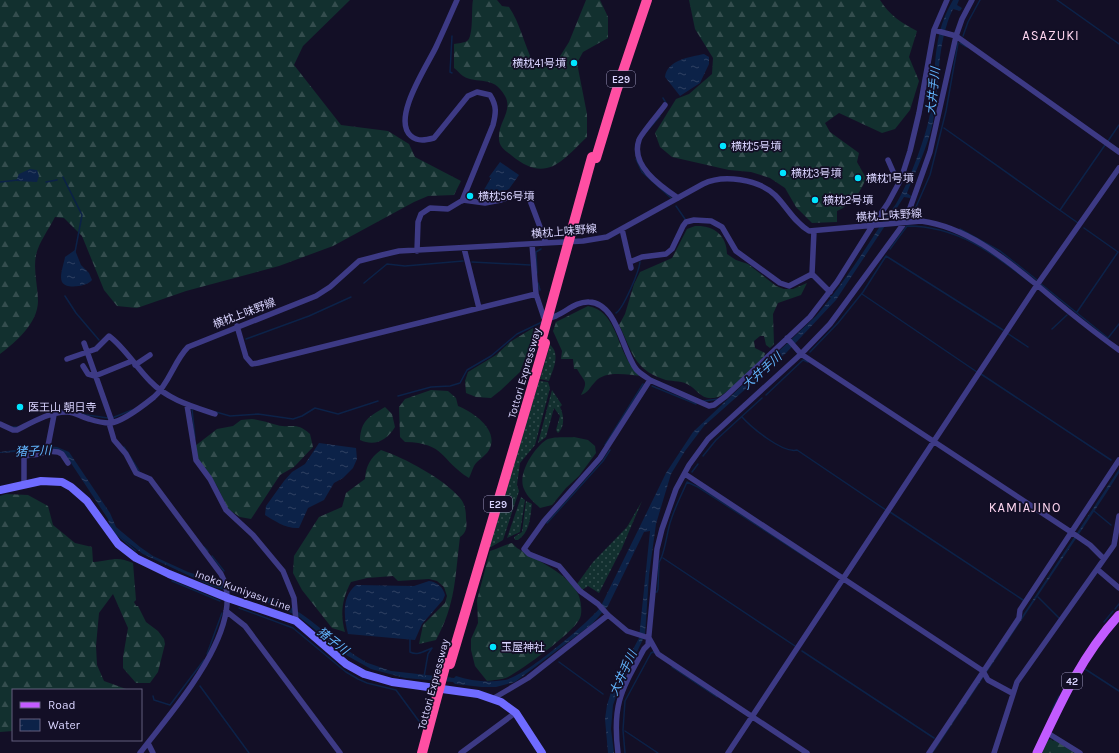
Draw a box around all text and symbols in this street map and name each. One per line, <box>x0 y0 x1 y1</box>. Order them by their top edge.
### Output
district label: ASAZUKI <box>1022 28 1080 43</box>
place label: 横枕41号墳 <box>512 57 566 70</box>
marker: 横枕41号墳 <box>569 58 579 68</box>
water label: 大井手川 <box>924 64 943 116</box>
road number: E29 <box>607 71 635 87</box>
place label: 横枕5号墳 <box>731 140 781 153</box>
marker: 横枕5号墳 <box>718 141 728 151</box>
place label: 横枕3号墳 <box>791 167 842 180</box>
marker: 横枕3号墳 <box>778 168 788 178</box>
place label: 横枕1号墳 <box>866 172 914 185</box>
marker: 横枕1号墳 <box>853 173 863 183</box>
place label: 横枕56号墳 <box>478 190 535 203</box>
marker: 横枕56号墳 <box>465 191 475 201</box>
place label: 横枕2号墳 <box>823 194 873 207</box>
marker: 横枕2号墳 <box>810 195 820 205</box>
street label: 横枕上味野線 <box>856 207 922 224</box>
street label: 横枕上味野線 <box>531 222 597 241</box>
street label: 横枕上味野線 <box>211 296 277 331</box>
street label: Tottori Expressway <box>505 326 544 420</box>
water label: 大井手川 <box>739 348 786 392</box>
place label: 医王山 朝日寺 <box>28 401 97 414</box>
marker: 医王山 朝日寺 <box>15 402 25 412</box>
water label: 猪子川 <box>15 443 53 459</box>
road number: E29 <box>484 496 512 512</box>
district label: KAMIAJINO <box>989 500 1061 515</box>
street label: Inoko Kuniyasu Line <box>193 567 293 614</box>
water label: 猪子川 <box>315 624 353 659</box>
street label: Tottori Expressway <box>415 637 452 731</box>
place label: 玉屋神社 <box>501 641 545 654</box>
marker: 玉屋神社 <box>488 642 498 652</box>
water label: 大井手川 <box>607 646 640 698</box>
road number: 42 <box>1062 673 1082 689</box>
legend <box>12 689 142 741</box>
text: Road <box>48 698 76 712</box>
text: Water <box>48 718 81 732</box>

